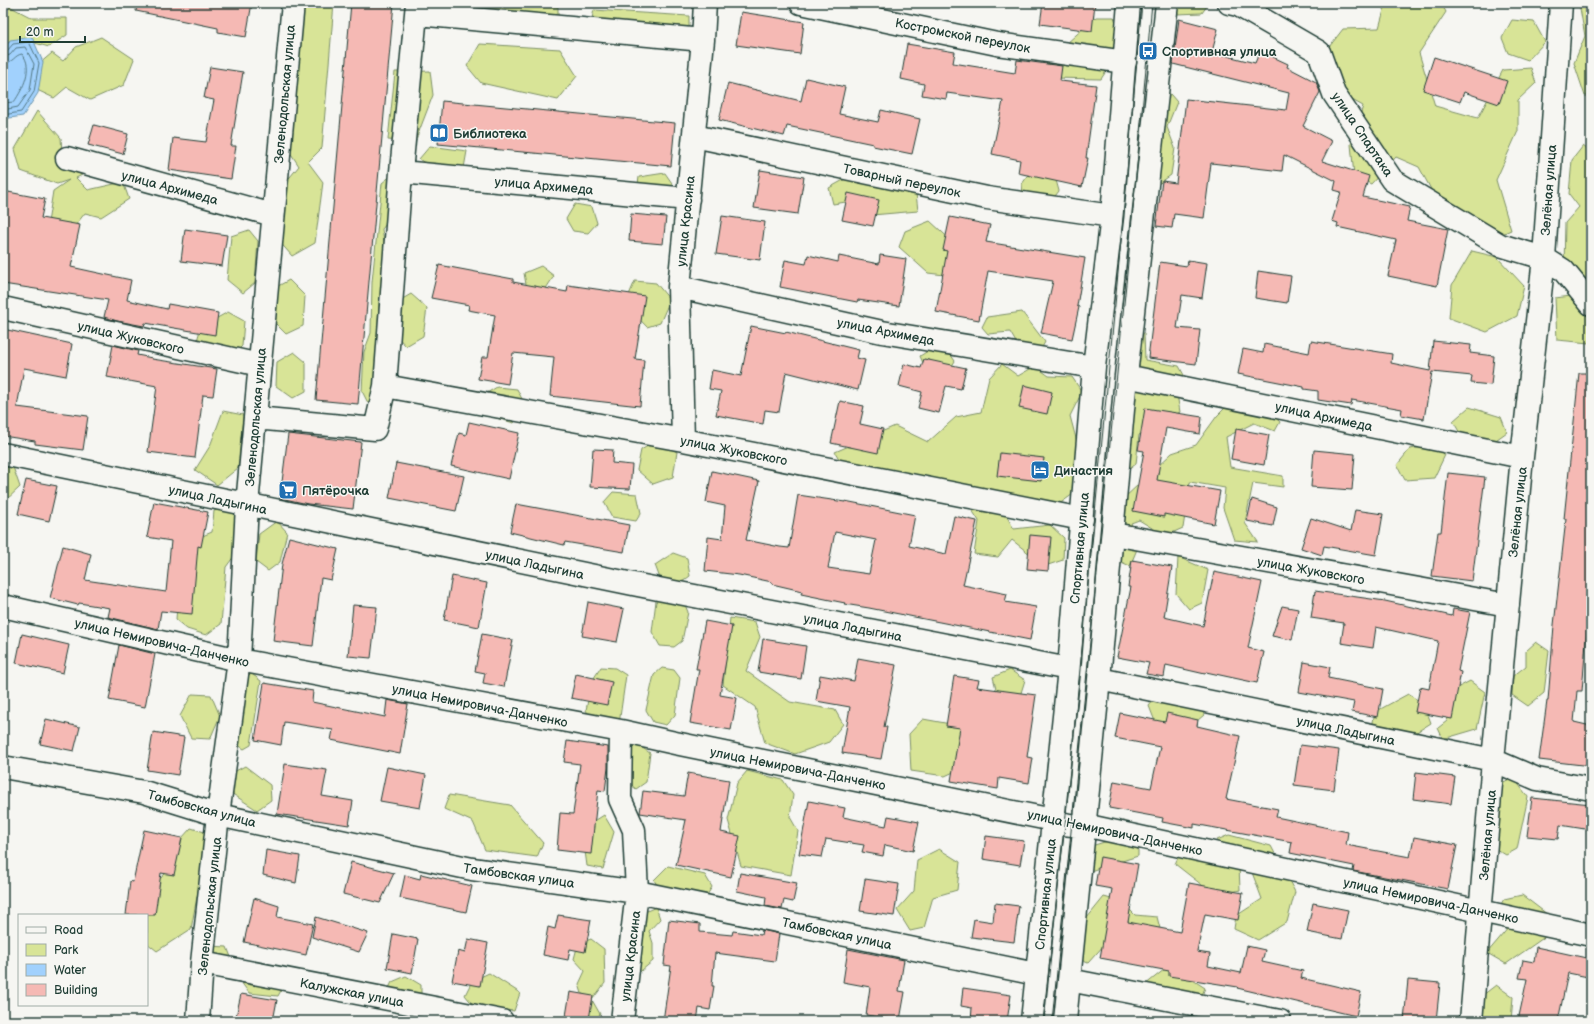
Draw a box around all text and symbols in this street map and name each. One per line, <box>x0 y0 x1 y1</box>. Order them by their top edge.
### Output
street label: Костромской переулок <box>894 15 1032 57</box>
scale bar <box>20 18 85 44</box>
street label: Зеленодольская улица <box>271 24 299 164</box>
text: 20 m <box>26 25 53 40</box>
bus stop icon: Спортивная улица <box>1137 40 1159 62</box>
place label: Спортивная улица <box>1162 44 1277 60</box>
street label: улица Спартака <box>1328 89 1396 180</box>
library icon: Библиотека <box>428 122 450 144</box>
place label: Библиотека <box>453 126 527 142</box>
street label: Зелёная улица <box>1538 144 1560 236</box>
street label: Товарный переулок <box>841 161 962 201</box>
street label: улица Архимеда <box>120 167 220 209</box>
street label: улица Архимеда <box>494 174 594 198</box>
street label: улица Красина <box>673 174 699 267</box>
street label: улица Архимеда <box>836 315 936 349</box>
street label: улица Жуковского <box>76 318 186 358</box>
street label: Зеленодольская улица <box>242 347 270 487</box>
street label: улица Архимеда <box>1274 399 1374 435</box>
street label: улица Жуковского <box>679 433 789 469</box>
hotel icon: Династия <box>1029 459 1051 481</box>
place label: Династия <box>1054 463 1113 479</box>
street label: Зелёная улица <box>1505 466 1531 558</box>
supermarket icon: Пятёрочка <box>277 479 299 501</box>
street label: улица Ладыгина <box>167 482 269 518</box>
place label: Пятёрочка <box>302 483 369 499</box>
street label: Спортивная улица <box>1067 491 1093 605</box>
street label: улица Ладыгина <box>484 547 586 583</box>
street label: улица Жуковского <box>1256 554 1366 588</box>
street label: улица Ладыгина <box>802 611 904 645</box>
street label: улица Немировича-Данченко <box>73 615 251 671</box>
street label: улица Немировича-Данченко <box>391 681 569 731</box>
street label: улица Ладыгина <box>1295 713 1397 749</box>
street label: улица Немировича-Данченко <box>709 744 887 794</box>
street label: Тамбовская улица <box>146 787 258 831</box>
street label: Зелёная улица <box>1476 789 1500 881</box>
street label: улица Немировича-Данченко <box>1026 807 1204 859</box>
street label: Зеленодольская улица <box>195 836 225 976</box>
street label: Спортивная улица <box>1032 837 1060 951</box>
street label: Тамбовская улица <box>462 860 576 892</box>
street label: улица Немировича-Данченко <box>1342 875 1520 927</box>
street label: улица Красина <box>617 909 645 1003</box>
legend <box>18 914 148 1006</box>
street label: Тамбовская улица <box>780 915 894 954</box>
text: Road <box>54 923 83 938</box>
text: Park <box>54 943 78 958</box>
text: Water <box>54 963 86 978</box>
street label: Калужская улица <box>298 975 406 1011</box>
text: Building <box>54 983 98 998</box>

